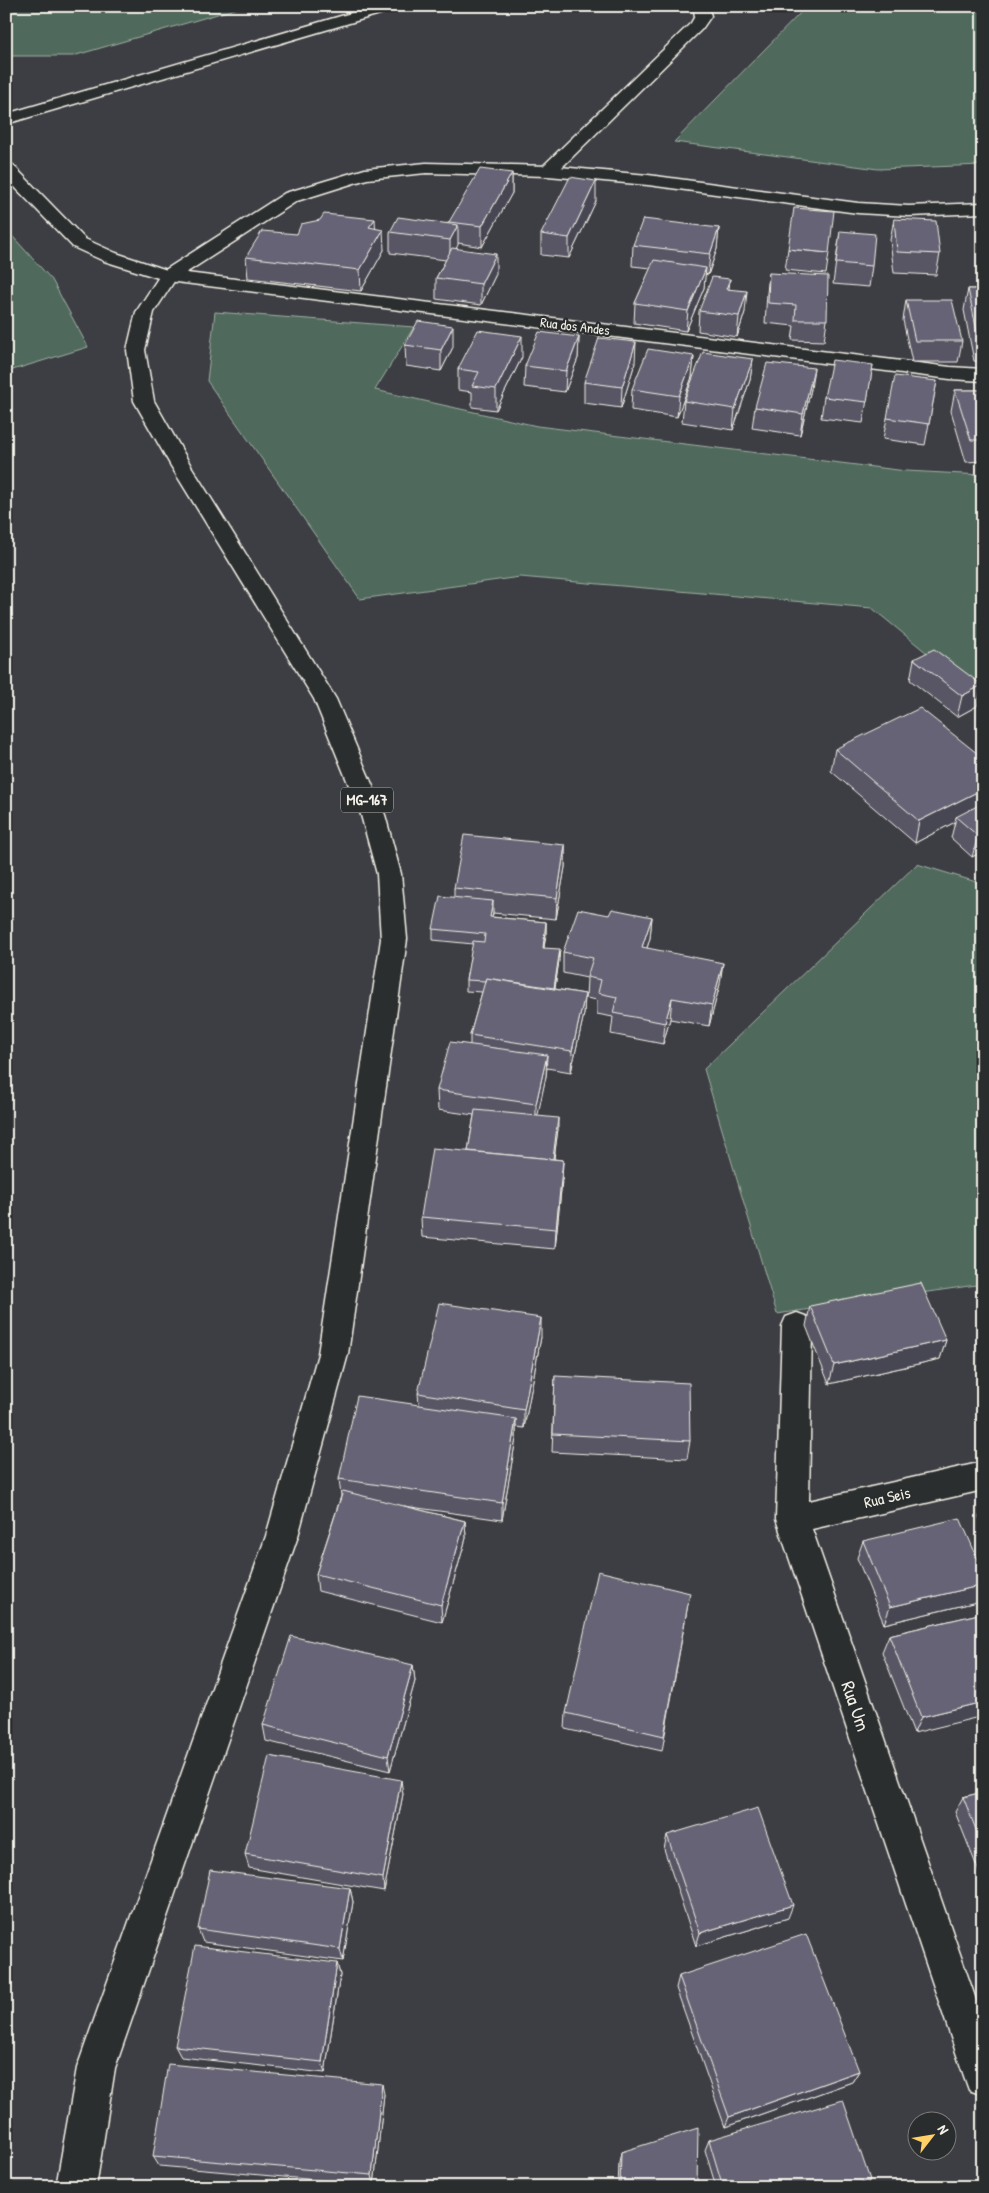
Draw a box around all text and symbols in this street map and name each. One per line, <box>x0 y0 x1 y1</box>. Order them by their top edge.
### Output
street label: Rua dos Andes <box>539 312 611 339</box>
road number: MG-167 <box>341 788 393 812</box>
street label: Rua Seis <box>862 1481 912 1513</box>
street label: Rua Um <box>835 1677 877 1735</box>
north arrow <box>906 2110 956 2160</box>
text: N <box>934 2121 954 2138</box>

